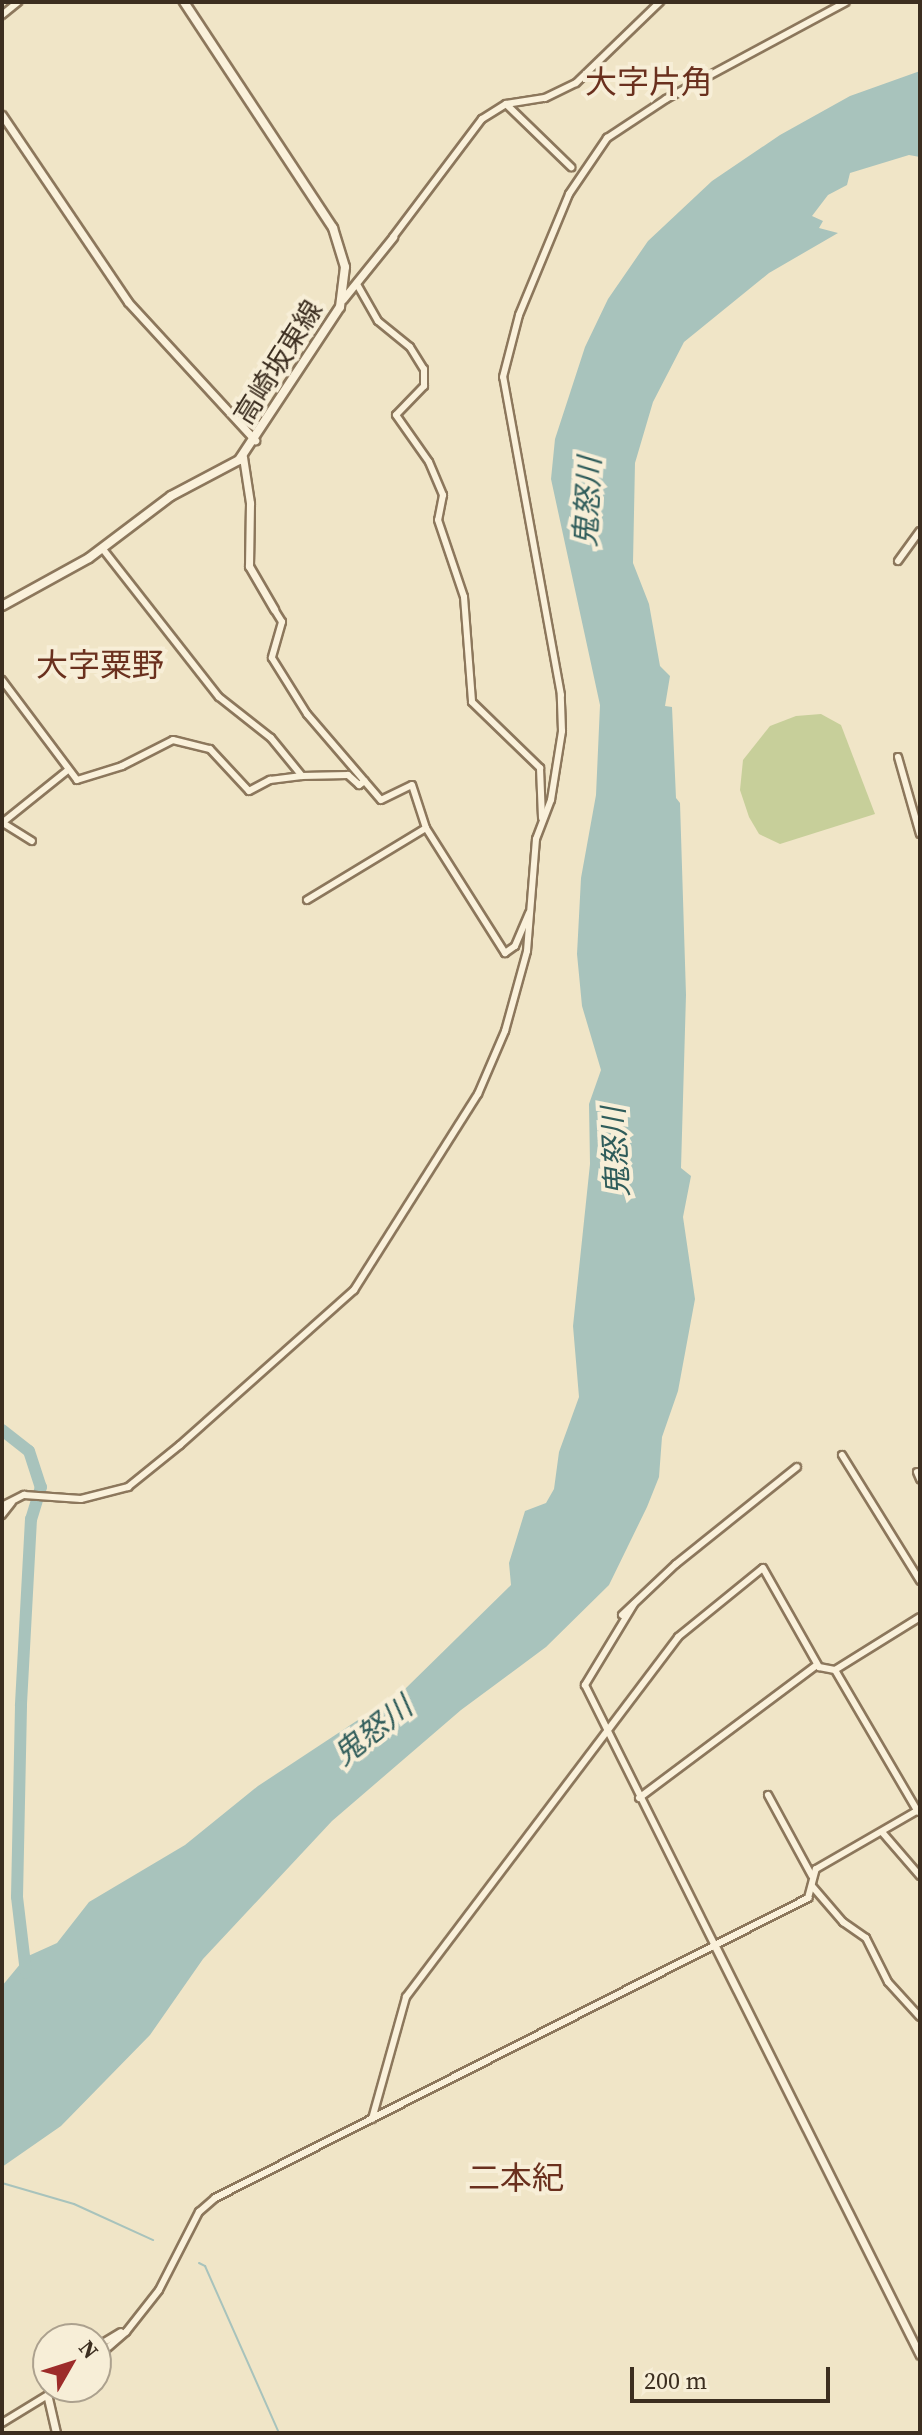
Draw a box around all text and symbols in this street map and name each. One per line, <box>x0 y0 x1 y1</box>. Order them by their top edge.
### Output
district label: 大字片角 <box>585 63 713 101</box>
street label: 高崎坂東線 <box>227 294 329 430</box>
water label: 鬼怒川 <box>568 456 608 548</box>
district label: 大字粟野 <box>36 646 164 684</box>
water label: 鬼怒川 <box>596 1106 636 1198</box>
water label: 鬼怒川 <box>326 1689 420 1773</box>
district label: 二本紀 <box>468 2159 564 2197</box>
north arrow <box>32 2323 112 2403</box>
text: N <box>72 2333 106 2365</box>
scale bar <box>634 2351 834 2401</box>
text: 200 m <box>644 2364 707 2397</box>

